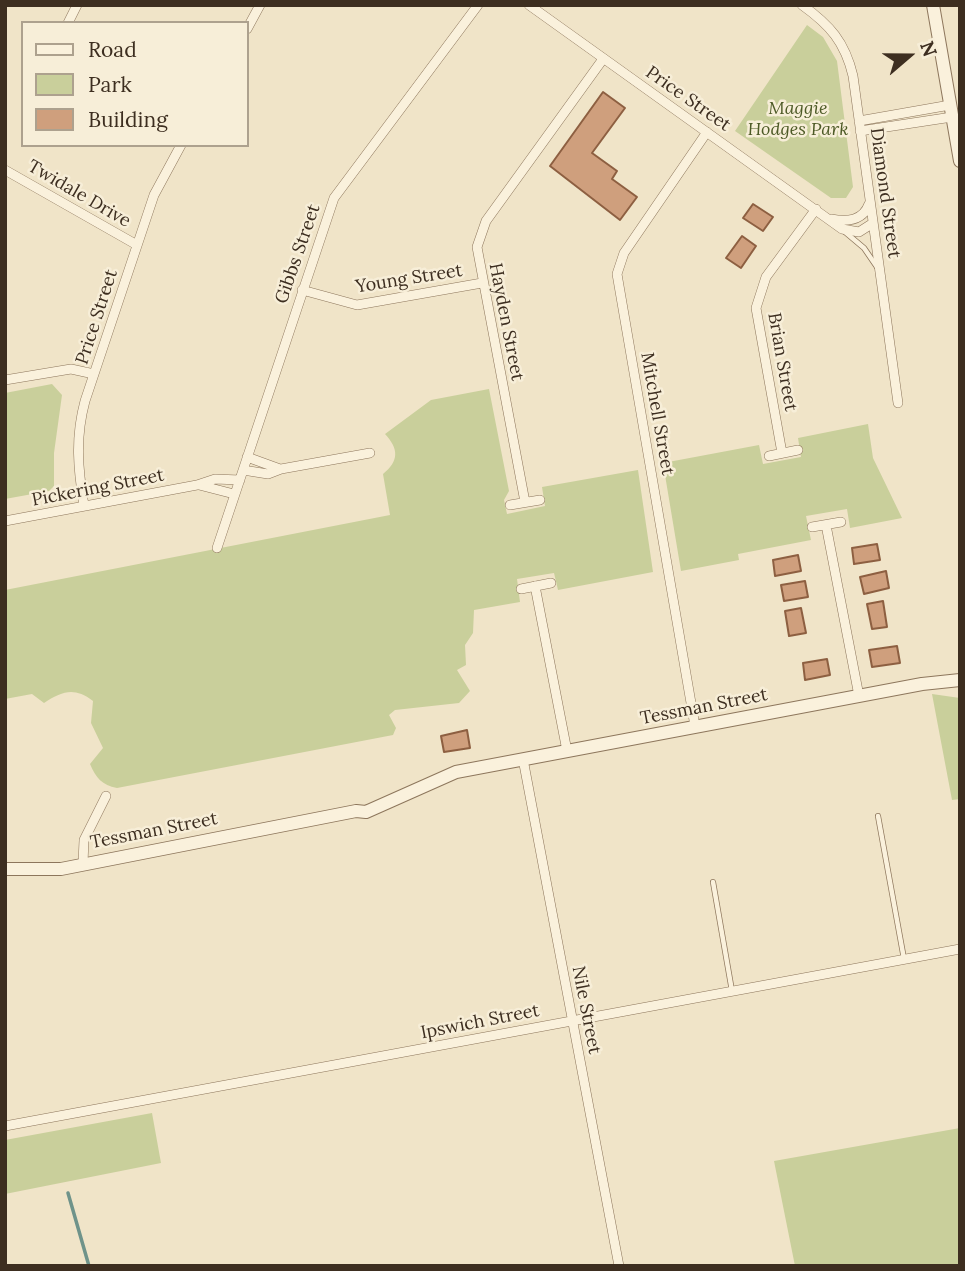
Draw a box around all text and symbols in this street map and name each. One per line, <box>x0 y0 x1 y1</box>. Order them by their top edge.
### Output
legend <box>21 21 248 147</box>
north arrow <box>874 21 944 91</box>
text: Road <box>88 36 137 63</box>
text: N <box>915 38 943 60</box>
street label: Price Street <box>641 62 735 136</box>
text: Park <box>88 71 132 98</box>
park label: Maggie Hodges Park <box>747 98 849 140</box>
text: Building <box>88 106 168 133</box>
street label: Diamond Street <box>865 126 905 260</box>
street label: Twidale Drive <box>24 156 134 232</box>
street label: Gibbs Street <box>271 201 325 307</box>
street label: Young Street <box>354 260 464 298</box>
street label: Hayden Street <box>484 261 528 383</box>
street label: Price Street <box>71 267 123 367</box>
street label: Brian Street <box>763 311 801 413</box>
street label: Mitchell Street <box>636 351 678 477</box>
street label: Pickering Street <box>30 465 166 511</box>
street label: Tessman Street <box>639 684 769 730</box>
street label: Tessman Street <box>89 808 219 854</box>
street label: Nile Street <box>567 964 605 1056</box>
street label: Ipswich Street <box>419 1000 541 1044</box>

